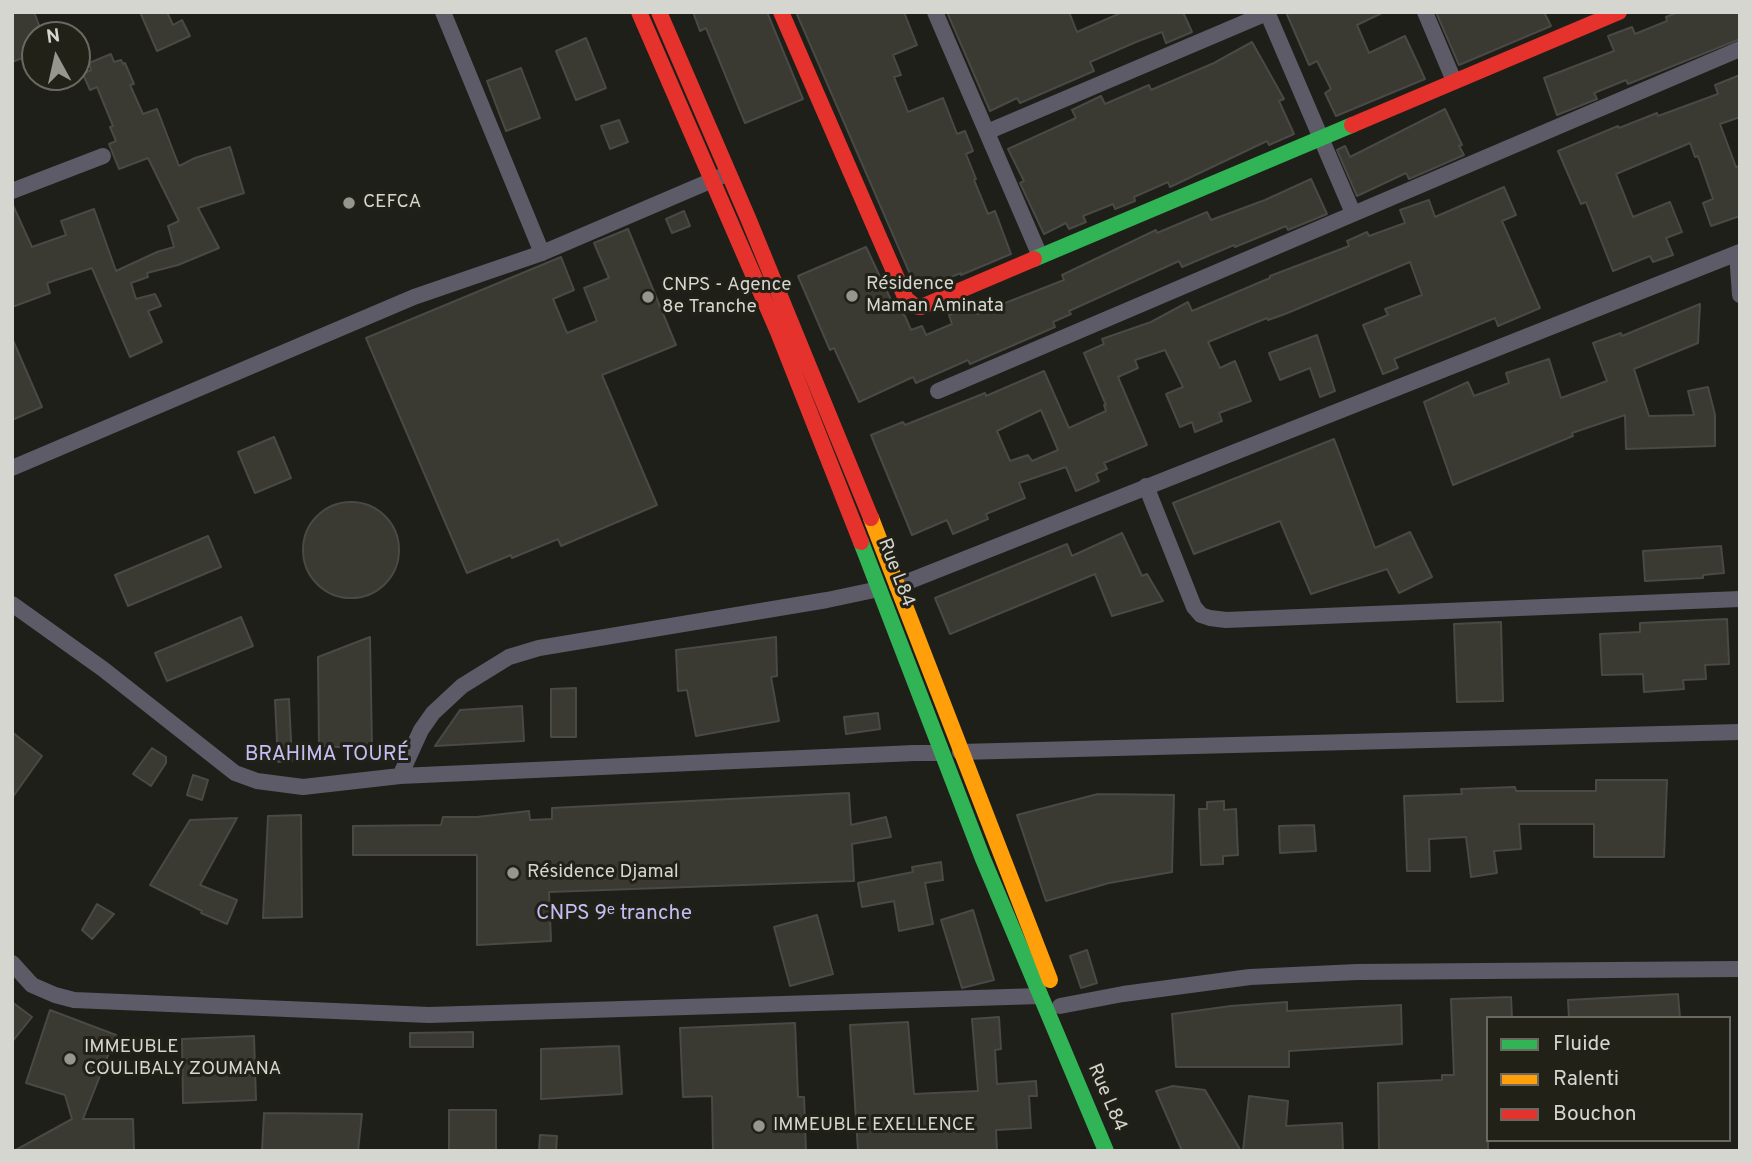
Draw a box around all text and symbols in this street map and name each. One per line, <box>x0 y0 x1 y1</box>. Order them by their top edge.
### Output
north arrow <box>21 21 91 91</box>
text: N <box>45 24 62 50</box>
place label: CEFCA <box>363 192 421 214</box>
marker: CEFCA <box>341 195 357 211</box>
place label: Résidence Maman Aminata <box>866 274 1004 318</box>
place label: CNPS - Agence 8e Tranche <box>662 275 792 319</box>
marker: Résidence Maman Aminata <box>844 288 860 304</box>
marker: CNPS - Agence 8e Tranche <box>640 289 656 305</box>
street label: Rue L84 <box>872 535 918 611</box>
district label: BRAHIMA TOURÉ <box>233 743 421 769</box>
place label: Résidence Djamal <box>527 862 679 884</box>
marker: Résidence Djamal <box>505 865 521 881</box>
district label: CNPS 9ᵉ tranche <box>536 902 692 928</box>
legend <box>1486 1016 1731 1142</box>
text: Fluide <box>1553 1031 1611 1058</box>
place label: IMMEUBLE COULIBALY ZOUMANA <box>84 1037 282 1081</box>
marker: IMMEUBLE COULIBALY ZOUMANA <box>62 1051 78 1067</box>
street label: Rue L84 <box>1082 1061 1130 1135</box>
text: Ralenti <box>1553 1066 1619 1093</box>
text: Bouchon <box>1553 1101 1636 1128</box>
place label: IMMEUBLE EXELLENCE <box>773 1115 975 1137</box>
marker: IMMEUBLE EXELLENCE <box>751 1118 767 1134</box>

